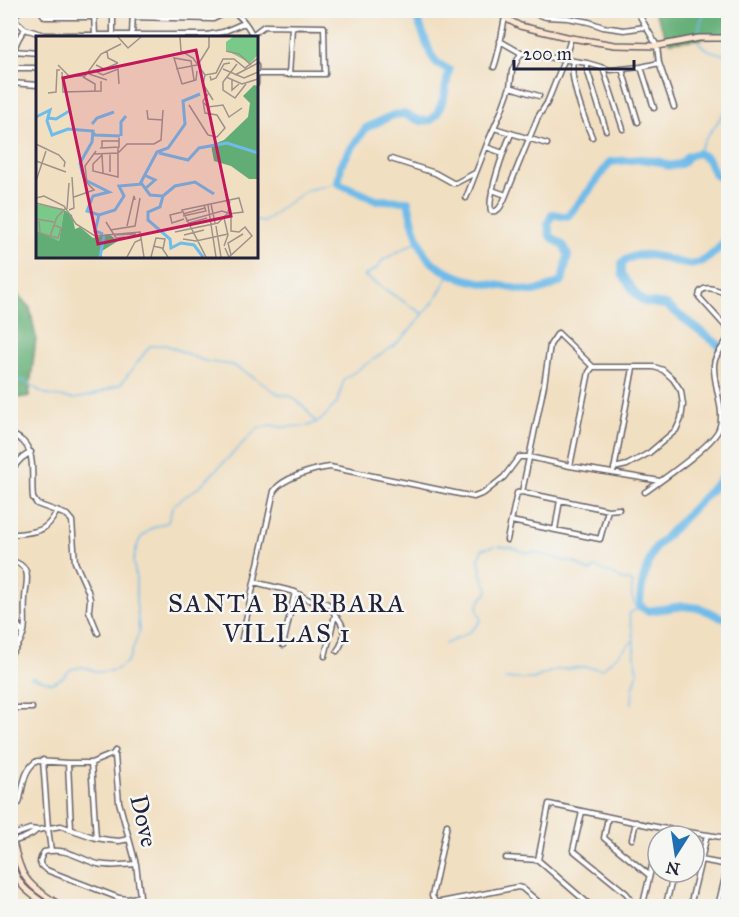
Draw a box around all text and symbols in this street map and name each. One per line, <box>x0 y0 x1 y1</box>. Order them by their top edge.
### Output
scale bar <box>514 33 634 71</box>
inset map <box>36 36 258 258</box>
text: 200 m <box>523 43 572 65</box>
district label: SANTA BARBARA VILLAS 1 <box>168 587 406 649</box>
street label: Dove <box>124 792 164 850</box>
north arrow <box>646 824 706 884</box>
text: N <box>664 857 682 879</box>

